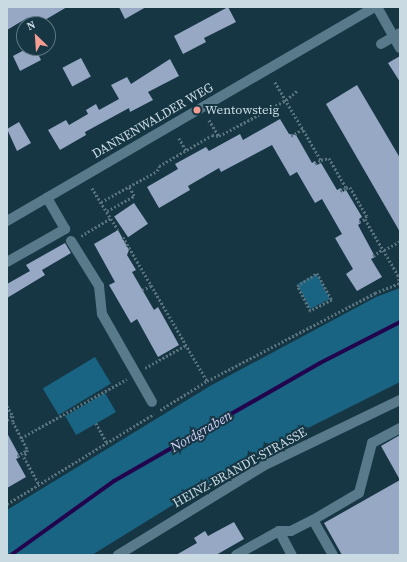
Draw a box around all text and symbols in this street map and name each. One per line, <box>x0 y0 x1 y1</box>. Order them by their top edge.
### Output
north arrow <box>16 16 56 56</box>
text: N <box>24 17 38 34</box>
street label: DANNENWALDER WEG <box>89 80 217 162</box>
place label: Wentowsteig <box>205 102 279 118</box>
marker: Wentowsteig <box>192 105 202 115</box>
water label: Nordgraben <box>167 407 235 455</box>
street label: HEINZ-BRANDT-STRASSE <box>170 425 310 511</box>

